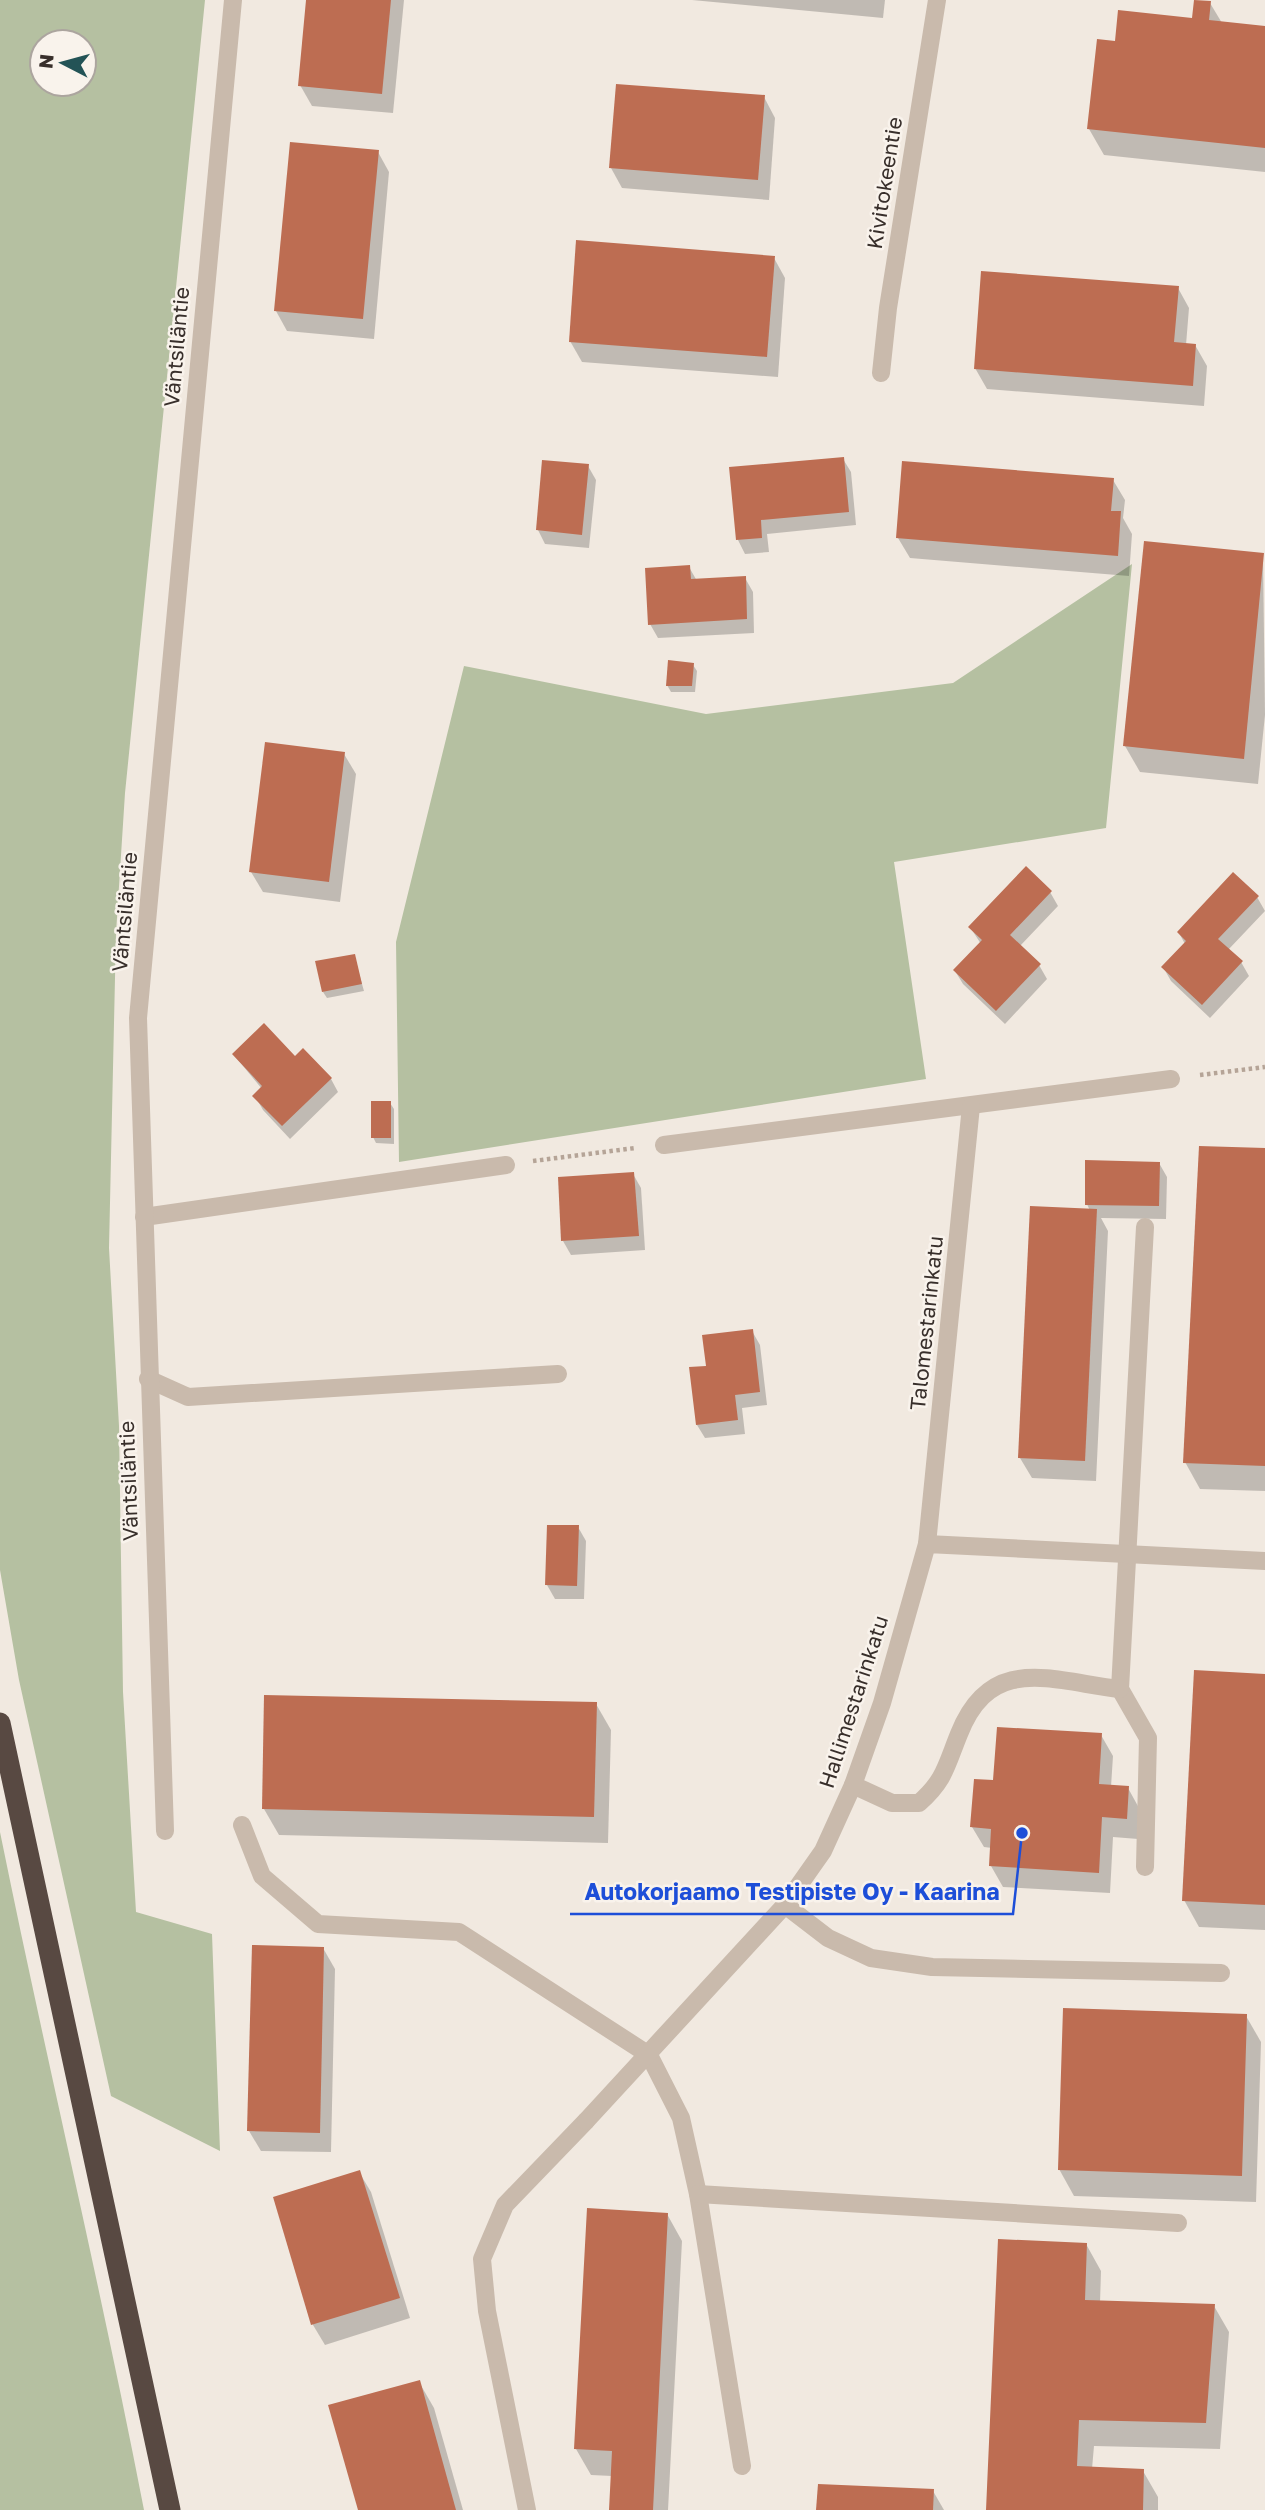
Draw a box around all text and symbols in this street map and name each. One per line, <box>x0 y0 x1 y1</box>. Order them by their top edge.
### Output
north arrow <box>28 28 98 98</box>
text: N <box>33 53 58 70</box>
street label: Kivitokeentie <box>861 115 907 251</box>
street label: Väntsiläntie <box>158 286 194 408</box>
street label: Väntsiläntie <box>106 851 142 973</box>
street label: Talomestarinkatu <box>904 1234 948 1411</box>
street label: Väntsiläntie <box>113 1420 143 1542</box>
street label: Hallimestarinkatu <box>813 1612 893 1791</box>
callout: Autokorjaamo Testipiste Oy - Kaarina <box>570 1870 1013 1914</box>
text: Autokorjaamo Testipiste Oy - Kaarina <box>584 1877 1000 1905</box>

